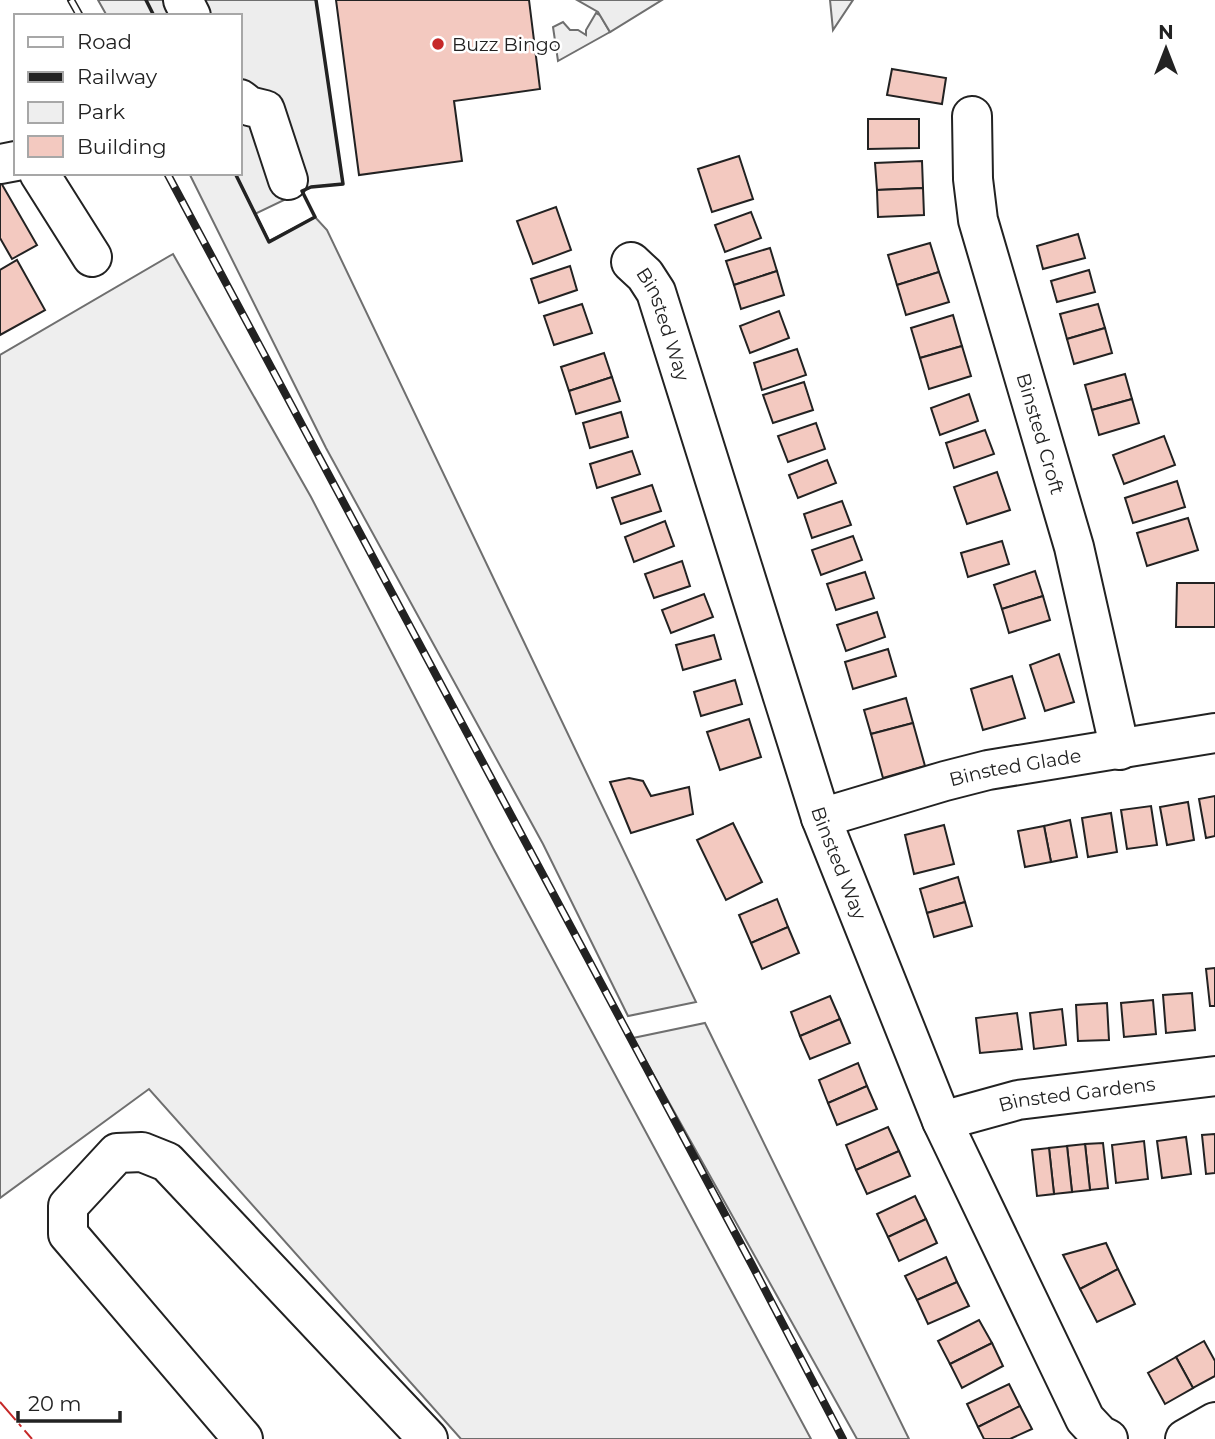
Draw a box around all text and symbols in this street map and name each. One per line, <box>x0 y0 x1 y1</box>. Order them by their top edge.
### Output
legend <box>14 14 242 175</box>
north arrow <box>1131 14 1201 84</box>
text: N <box>1158 21 1174 44</box>
text: Road <box>77 29 132 54</box>
place label: Buzz Bingo <box>452 33 561 56</box>
marker: Buzz Bingo <box>430 36 446 52</box>
text: Railway <box>77 64 158 89</box>
text: Park <box>77 99 125 124</box>
text: Building <box>77 134 167 159</box>
street label: Binsted Way <box>632 263 695 384</box>
street label: Binsted Croft <box>1012 370 1069 497</box>
street label: Binsted Glade <box>947 744 1083 791</box>
street label: Binsted Way <box>807 804 872 923</box>
street label: Binsted Gardens <box>996 1072 1157 1116</box>
scale bar <box>18 1380 119 1424</box>
text: 20 m <box>28 1391 82 1416</box>

